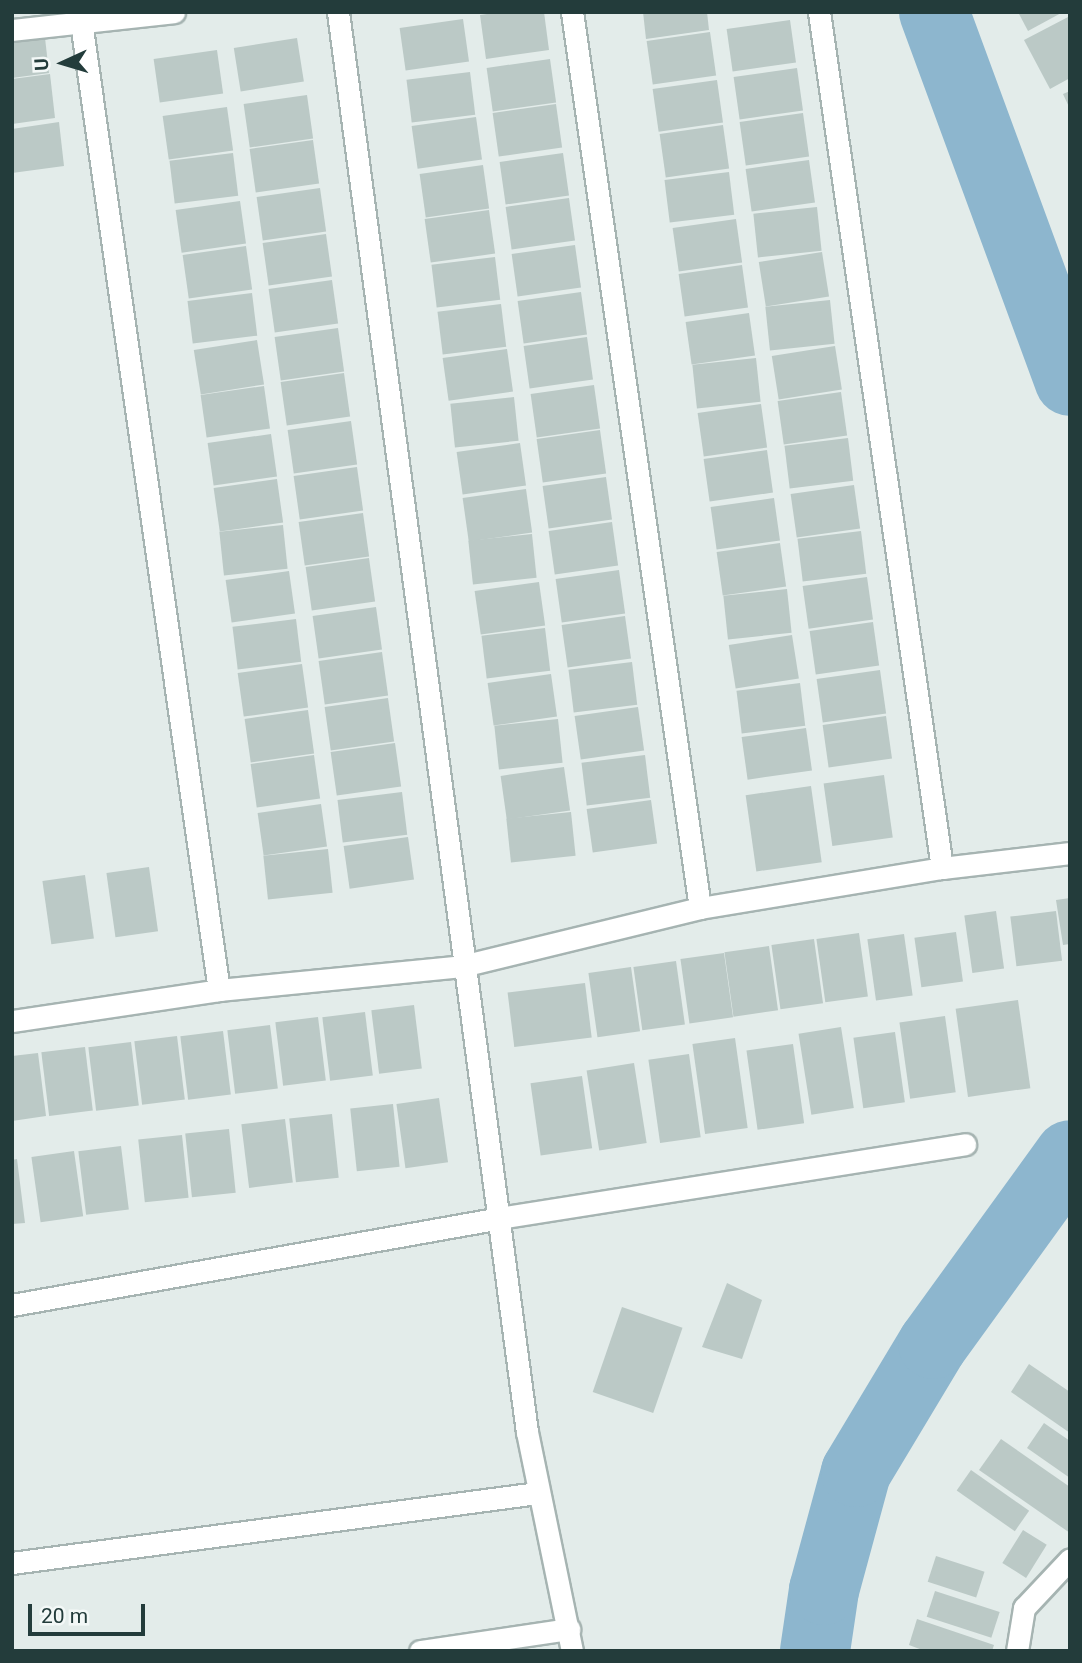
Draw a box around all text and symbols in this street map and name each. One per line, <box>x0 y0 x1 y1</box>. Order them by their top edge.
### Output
north arrow <box>28 28 98 98</box>
text: U <box>30 57 53 72</box>
scale bar <box>32 1590 149 1634</box>
text: 20 m <box>41 1604 88 1628</box>

